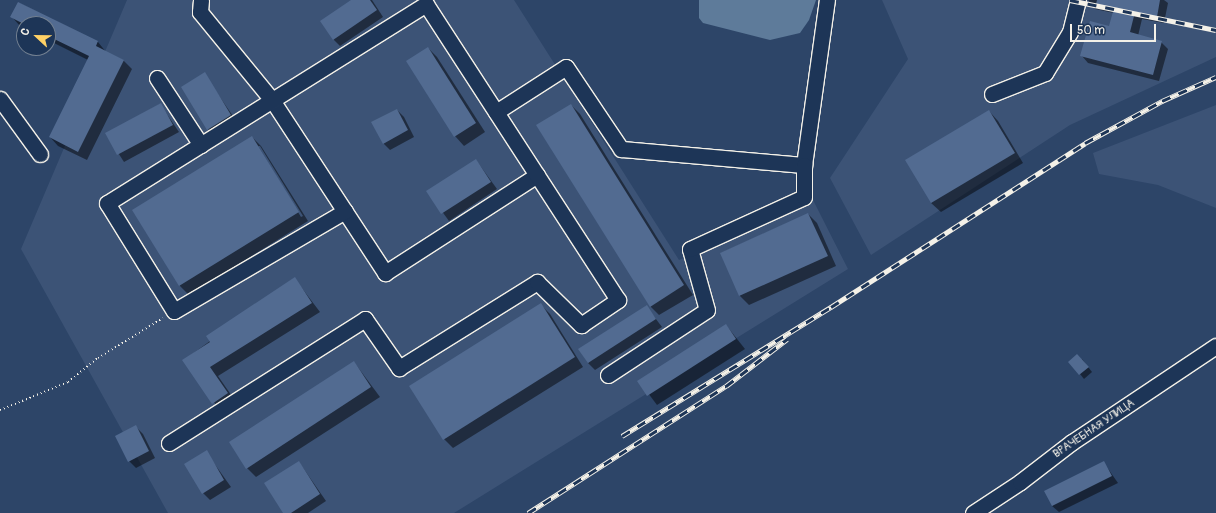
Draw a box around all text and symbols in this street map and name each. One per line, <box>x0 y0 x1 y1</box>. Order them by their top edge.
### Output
north arrow <box>16 16 56 56</box>
scale bar <box>1072 16 1158 42</box>
text: 50 m <box>1077 23 1105 38</box>
text: С <box>18 26 33 37</box>
street label: ВРАЧЕБНАЯ УЛИЦА <box>1051 397 1137 461</box>

